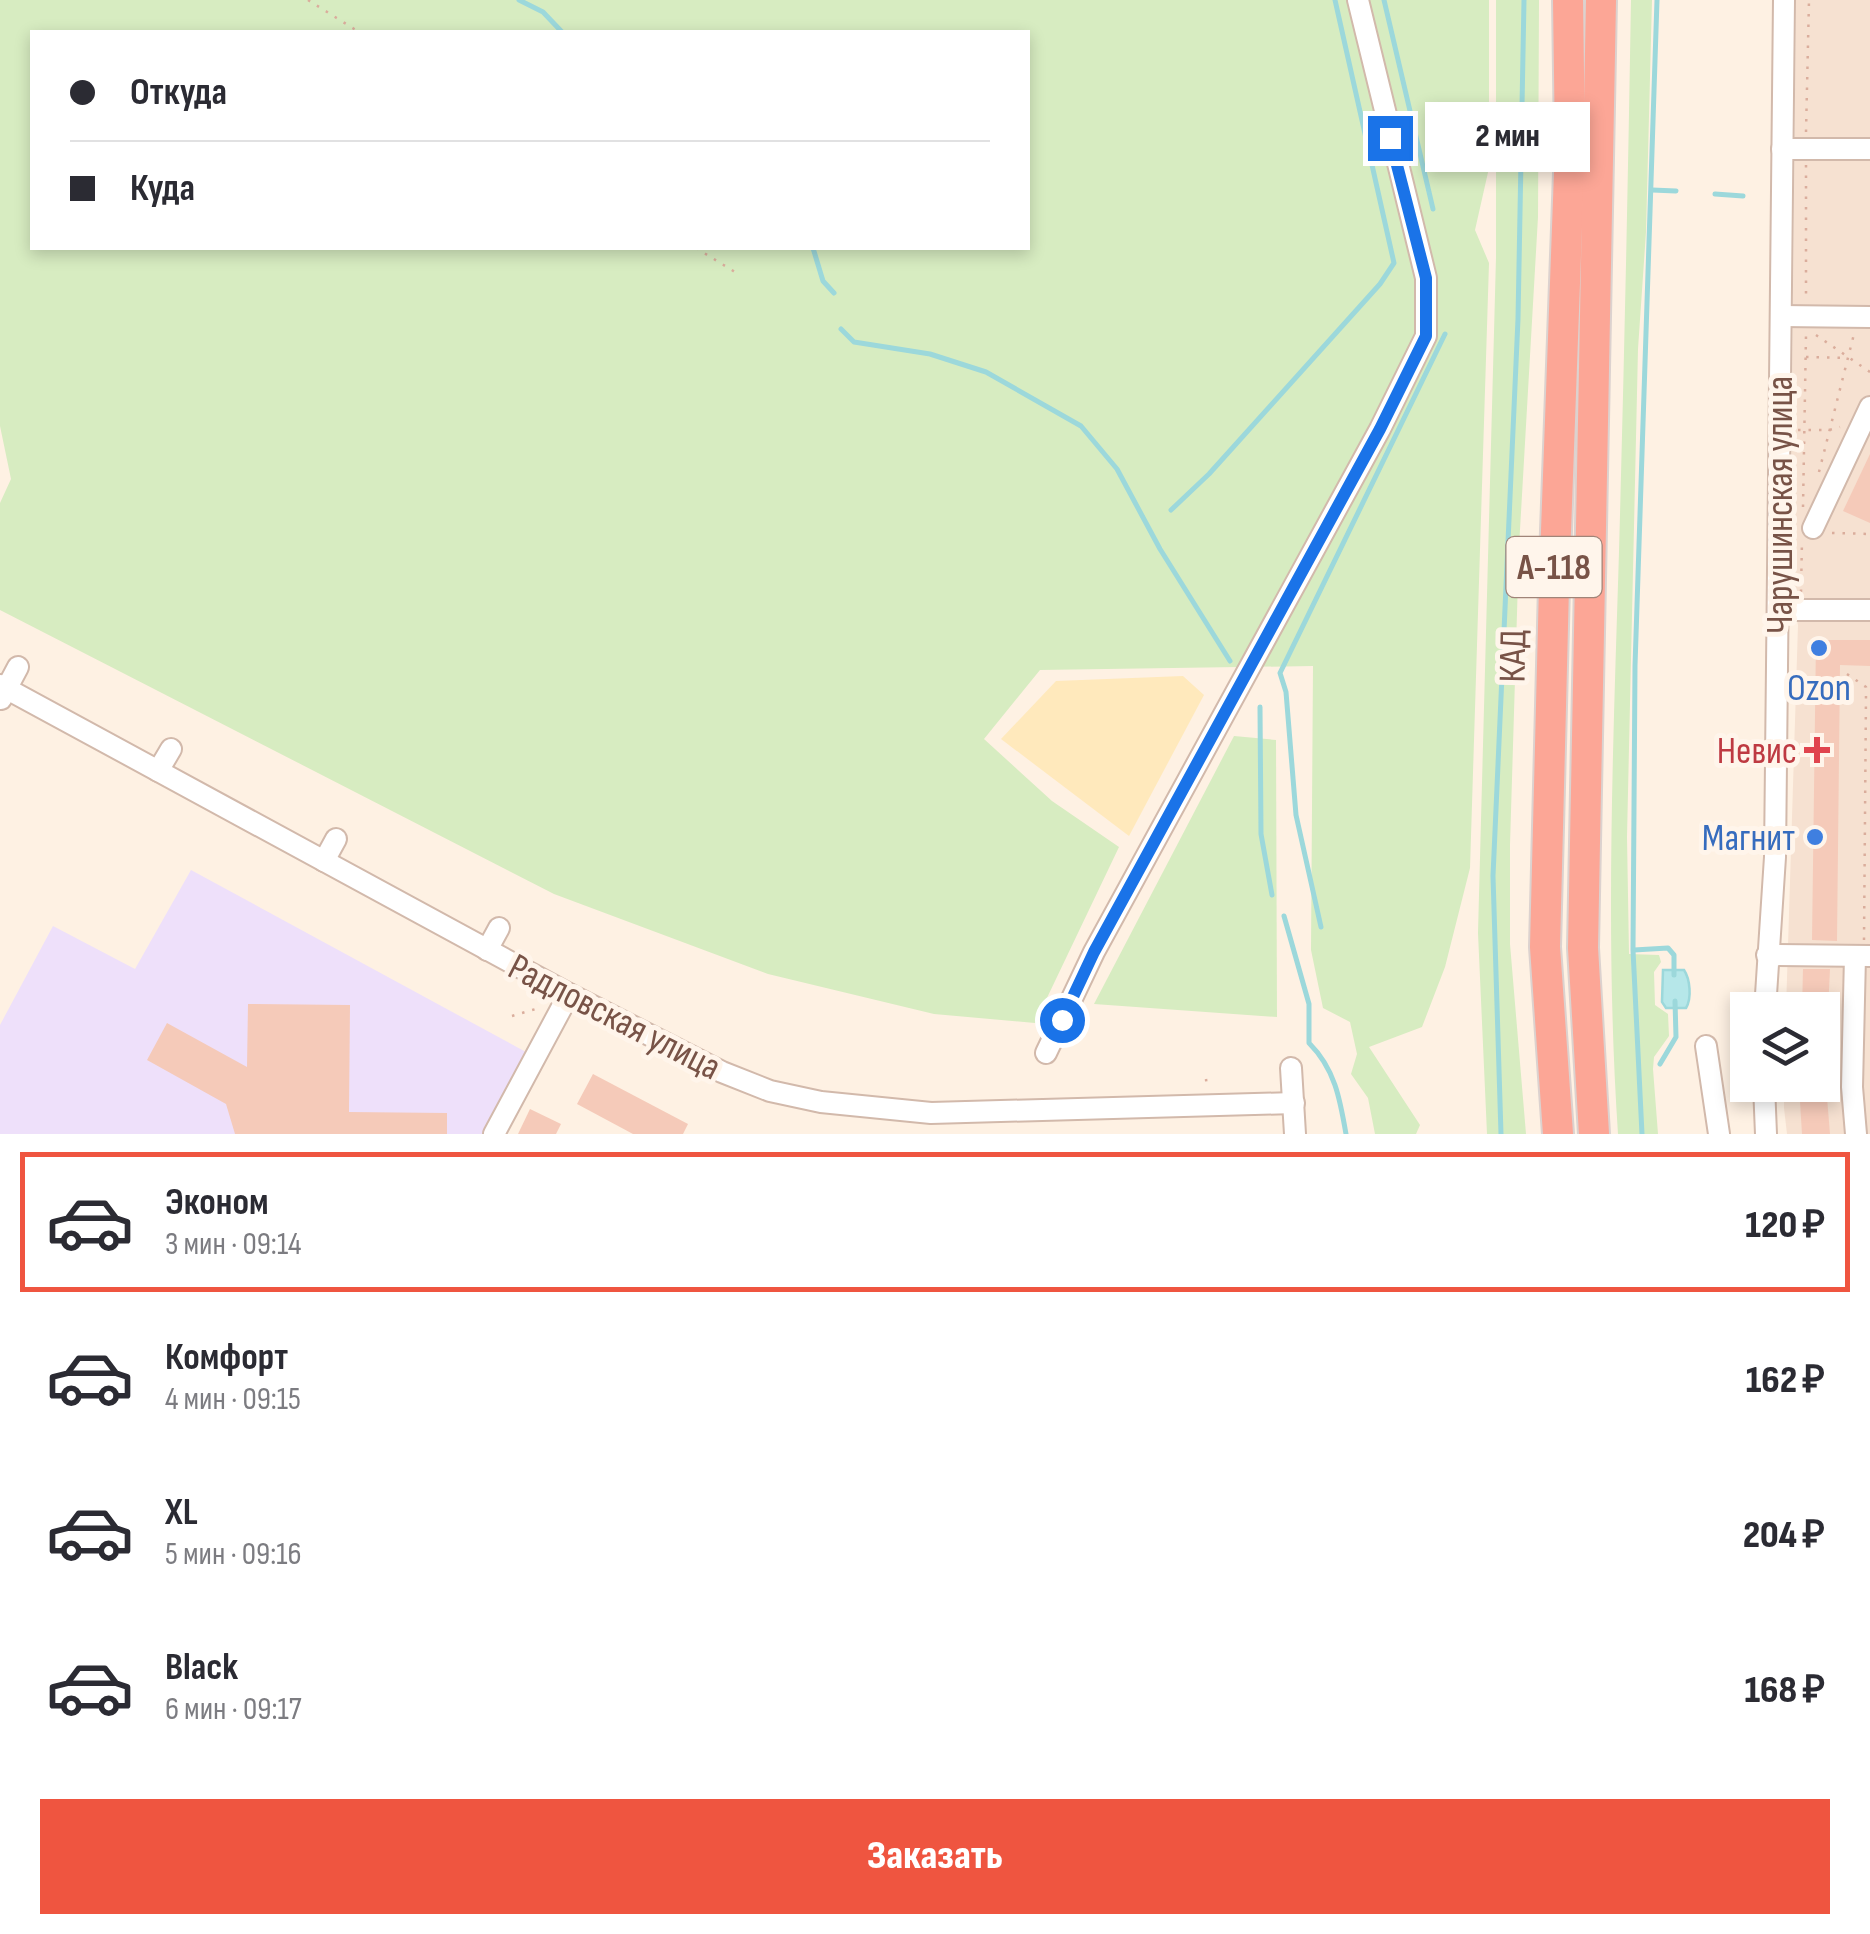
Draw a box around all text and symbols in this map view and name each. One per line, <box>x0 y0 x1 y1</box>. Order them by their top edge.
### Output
text: Откуда <box>130 70 227 115</box>
callout: 2 мин <box>1425 103 1590 173</box>
route end <box>1368 116 1413 161</box>
text: 2 мин <box>1475 117 1540 156</box>
text: Куда <box>130 166 195 211</box>
street label: Чарушинская улица <box>1758 376 1803 634</box>
road number: А-118 <box>1506 537 1602 597</box>
street label: КАД <box>1491 629 1536 683</box>
marker: Ozon <box>1808 637 1830 659</box>
place label: Ozon <box>1787 666 1851 711</box>
place label: Невис <box>1717 729 1797 774</box>
marker: Невис <box>1806 739 1828 761</box>
place label: Магнит <box>1702 816 1795 861</box>
marker: Магнит <box>1804 826 1826 848</box>
street label: Радловская улица <box>501 945 728 1090</box>
map controls <box>1730 992 1840 1102</box>
button: layers <box>1730 992 1840 1102</box>
route start <box>1040 998 1085 1043</box>
icon: car <box>45 1177 135 1267</box>
text: Эконом <box>165 1180 269 1225</box>
text: 120 ₽ <box>1745 1203 1825 1248</box>
text: 3 мин · 09:14 <box>165 1225 301 1264</box>
icon: car <box>45 1332 135 1422</box>
text: Комфорт <box>165 1335 288 1380</box>
text: 162 ₽ <box>1746 1358 1825 1403</box>
text: 4 мин · 09:15 <box>165 1380 301 1419</box>
icon: car <box>45 1487 135 1577</box>
text: XL <box>165 1490 198 1535</box>
text: 204 ₽ <box>1743 1513 1825 1558</box>
text: 5 мин · 09:16 <box>165 1535 302 1574</box>
icon: car <box>45 1642 135 1732</box>
text: Black <box>165 1645 238 1690</box>
text: 168 ₽ <box>1744 1668 1825 1713</box>
text: 6 мин · 09:17 <box>165 1690 301 1729</box>
button: Заказать <box>40 1799 1830 1914</box>

